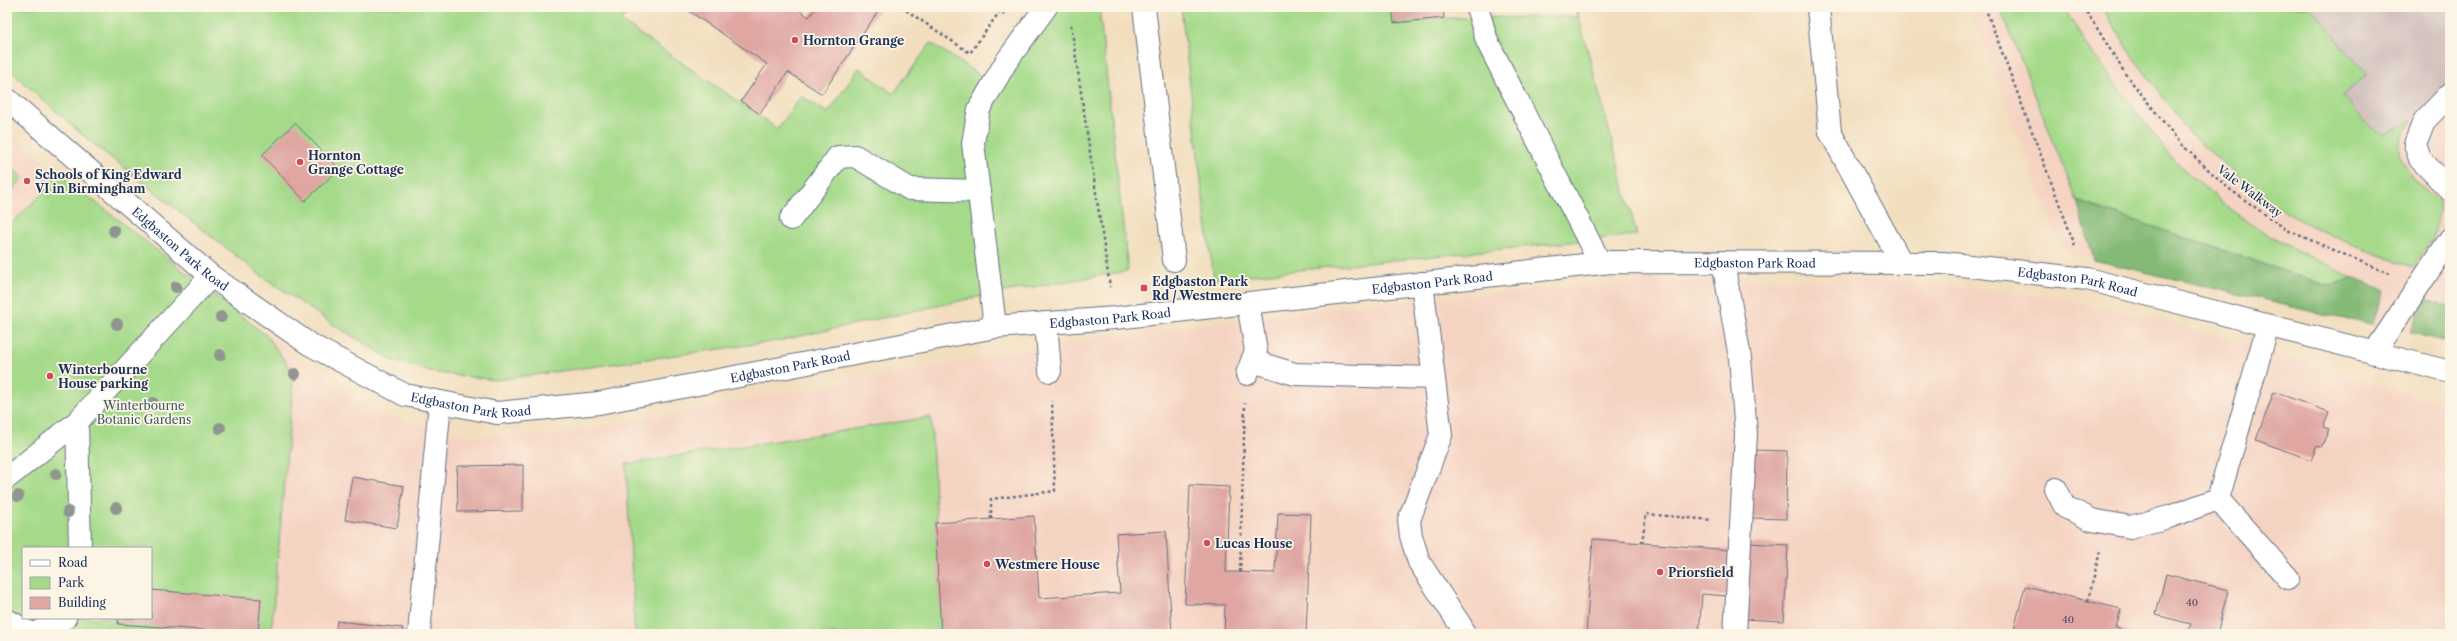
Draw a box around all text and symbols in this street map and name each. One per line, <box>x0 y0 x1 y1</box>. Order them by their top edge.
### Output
place label: Hornton Grange <box>803 33 904 48</box>
marker: Hornton Grange <box>790 35 800 45</box>
place label: Hornton Grange Cottage <box>308 148 404 177</box>
marker: Hornton Grange Cottage <box>295 157 305 167</box>
street label: Vale Walkway <box>2214 161 2286 221</box>
place label: Schools of King Edward VI in Birmingham <box>34 167 182 196</box>
marker: Schools of King Edward VI in Birmingham <box>22 176 32 186</box>
street label: Edgbaston Park Road <box>129 204 232 294</box>
street label: Edgbaston Park Road <box>1694 255 1817 270</box>
street label: Edgbaston Park Road <box>2017 264 2140 299</box>
street label: Edgbaston Park Road <box>1371 268 1494 296</box>
place label: Edgbaston Park Rd / Westmere <box>1152 274 1249 303</box>
marker: Edgbaston Park Rd / Westmere <box>1139 283 1149 293</box>
street label: Edgbaston Park Road <box>1049 304 1172 330</box>
street label: Edgbaston Park Road <box>729 347 852 385</box>
place label: Winterbourne House parking <box>57 362 149 391</box>
marker: Winterbourne House parking <box>45 371 55 381</box>
street label: Edgbaston Park Road <box>409 389 532 421</box>
park label: Winterbourne Botanic Gardens <box>97 398 191 427</box>
place label: Lucas House <box>1215 536 1292 551</box>
marker: Lucas House <box>1202 538 1212 548</box>
legend <box>22 547 152 619</box>
text: Road <box>58 555 88 570</box>
place label: Westmere House <box>994 557 1100 572</box>
marker: Westmere House <box>982 559 992 569</box>
place label: Priorsfield <box>1668 565 1734 580</box>
marker: Priorsfield <box>1655 567 1665 577</box>
text: Park <box>58 575 85 590</box>
text: Building <box>58 595 106 610</box>
house number: 40 <box>2186 596 2198 609</box>
house number: 40 <box>2062 613 2074 626</box>

